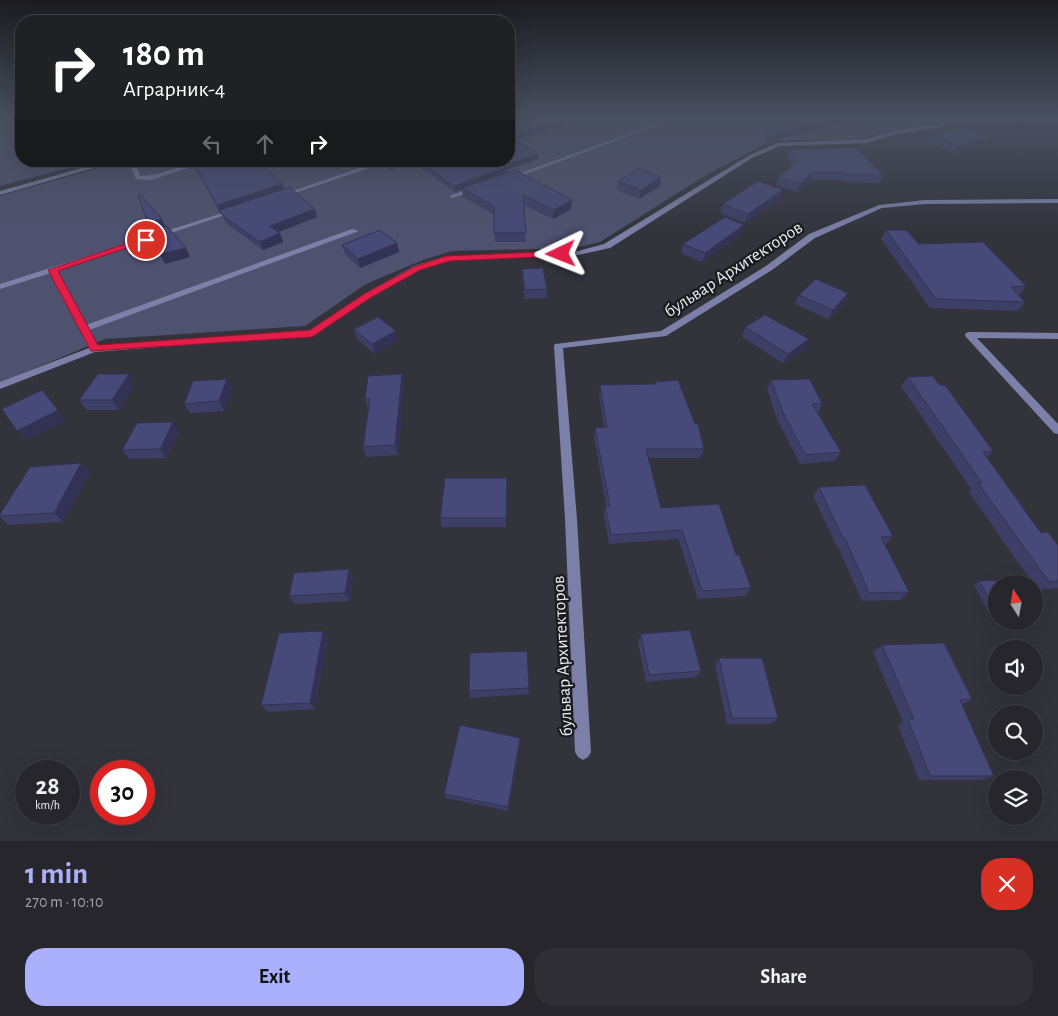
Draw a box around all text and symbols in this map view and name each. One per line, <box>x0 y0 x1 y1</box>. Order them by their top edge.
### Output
icon: right <box>40 35 105 100</box>
text: 180 m <box>123 37 205 72</box>
text: Аграрник-4 <box>123 78 225 100</box>
icon: left <box>198 130 226 158</box>
icon: ahead <box>251 130 279 158</box>
icon: right <box>304 130 332 158</box>
street label: бульвар Архитекторов <box>661 218 806 321</box>
pin <box>125 219 167 261</box>
icon: arrive <box>132 226 160 254</box>
position arrow <box>534 227 586 279</box>
street label: бульвар Архитекторов <box>549 575 576 737</box>
north arrow <box>988 575 1042 630</box>
map controls <box>988 575 1043 825</box>
button: sound <box>988 640 1043 695</box>
button: search <box>988 705 1043 760</box>
speed limit sign: 30 <box>90 760 155 825</box>
button: layers <box>988 770 1043 825</box>
text: 28 <box>35 774 60 799</box>
text: km/h <box>35 799 60 811</box>
button: close <box>981 858 1033 910</box>
text: 1 min <box>25 859 88 889</box>
text: 270 m · 10:10 <box>25 894 103 910</box>
button: Exit <box>25 948 524 1006</box>
button: Share <box>534 948 1033 1006</box>

